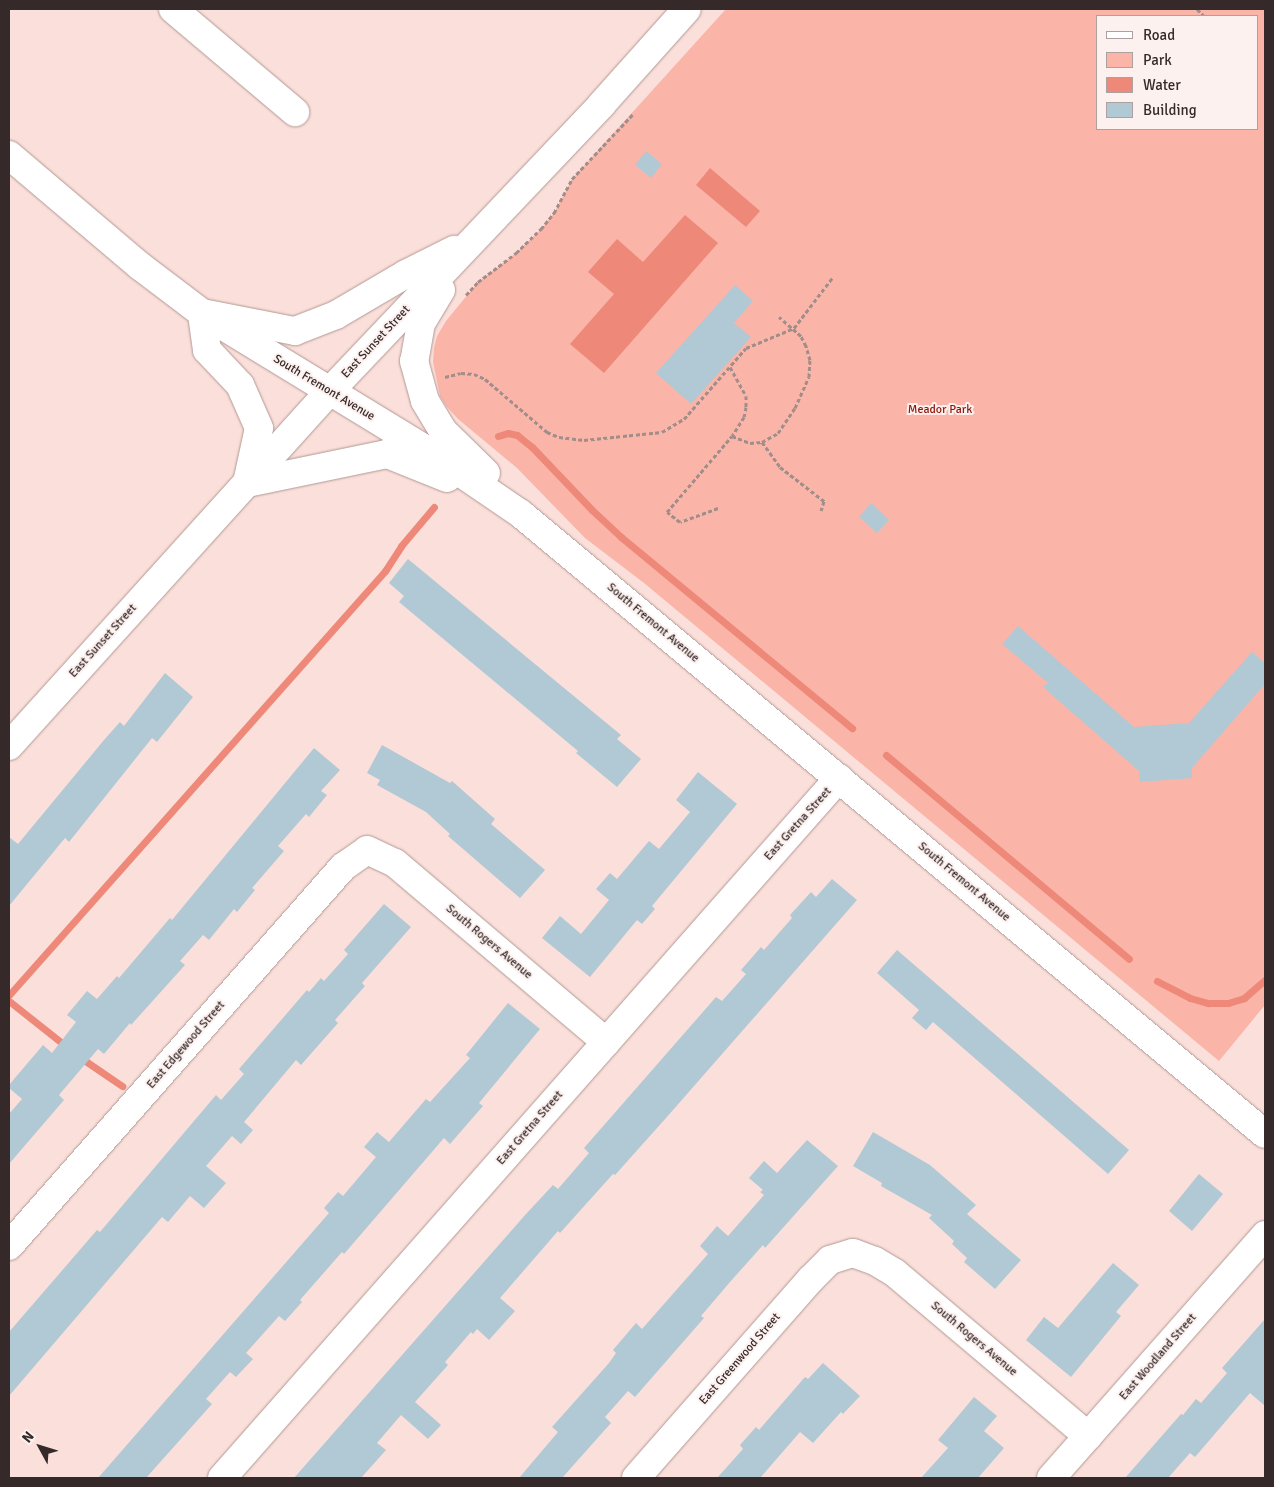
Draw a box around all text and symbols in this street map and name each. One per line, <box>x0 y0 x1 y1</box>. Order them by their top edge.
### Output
legend <box>1096 15 1259 130</box>
text: Road <box>1143 26 1175 44</box>
text: Park <box>1143 51 1172 69</box>
text: Water <box>1143 76 1181 94</box>
text: Building <box>1143 101 1197 119</box>
street label: East Sunset Street <box>339 303 413 381</box>
street label: South Fremont Avenue <box>271 352 377 424</box>
park label: Meador Park <box>908 403 972 417</box>
street label: South Fremont Avenue <box>604 580 702 666</box>
street label: East Sunset Street <box>66 601 140 681</box>
street label: East Gretna Street <box>761 784 835 864</box>
street label: South Fremont Avenue <box>915 839 1013 925</box>
street label: South Rogers Avenue <box>443 902 535 982</box>
street label: East Edgewood Street <box>144 998 228 1092</box>
street label: East Gretna Street <box>494 1088 566 1168</box>
street label: South Rogers Avenue <box>928 1299 1020 1379</box>
street label: East Greenwood Street <box>696 1310 784 1408</box>
street label: East Woodland Street <box>1117 1311 1199 1403</box>
north arrow <box>15 1422 65 1472</box>
text: N <box>18 1428 38 1446</box>

